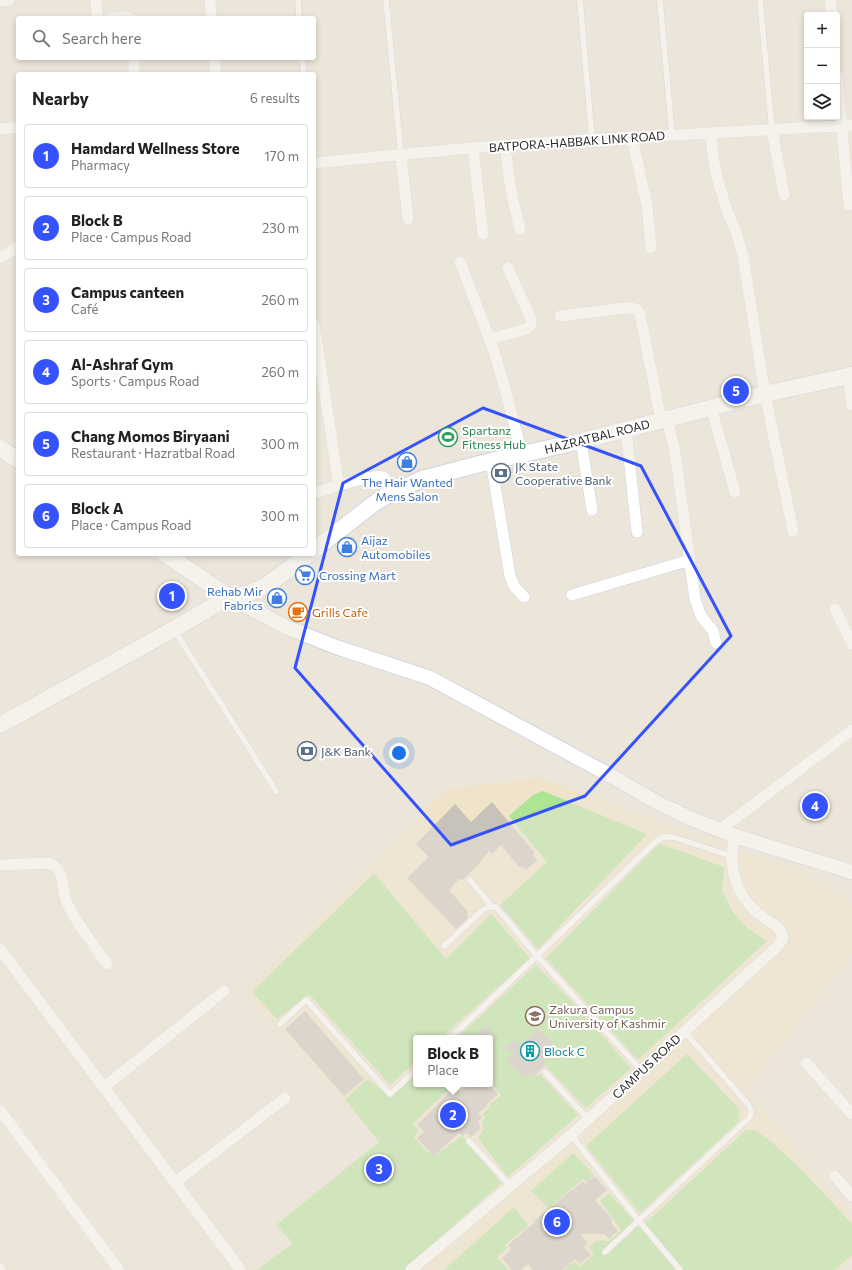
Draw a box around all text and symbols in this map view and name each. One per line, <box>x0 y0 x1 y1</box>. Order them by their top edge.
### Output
map controls <box>804 12 840 120</box>
button: + <box>804 12 840 48</box>
search box <box>16 16 316 60</box>
icon: search <box>30 27 52 49</box>
text: Search here <box>62 29 141 47</box>
button: − <box>804 48 840 84</box>
button: layers <box>804 84 840 120</box>
text: Nearby <box>32 88 89 109</box>
text: 6 results <box>250 90 300 106</box>
street label: BATPORA-HABBAK LINK ROAD <box>488 128 666 154</box>
text: Hamdard Wellness Store <box>71 139 240 157</box>
text: 1 <box>43 148 49 164</box>
text: 170 m <box>264 148 299 164</box>
text: Pharmacy <box>71 157 130 173</box>
text: Block B <box>71 211 123 229</box>
text: 2 <box>42 220 50 236</box>
text: 230 m <box>262 220 299 236</box>
text: Place · Campus Road <box>71 229 191 245</box>
text: Campus canteen <box>71 283 184 301</box>
text: 3 <box>42 292 50 308</box>
text: 260 m <box>262 292 299 308</box>
text: Café <box>71 301 98 317</box>
text: Al-Ashraf Gym <box>71 355 173 373</box>
text: 4 <box>42 364 50 380</box>
text: 260 m <box>262 364 299 380</box>
text: Sports · Campus Road <box>71 373 199 389</box>
pin: 5 <box>723 376 749 406</box>
street label: HAZRATBAL ROAD <box>543 416 651 456</box>
place label: Spartanz Fitness Hub <box>462 423 526 451</box>
sports icon: Spartanz Fitness Hub <box>437 426 459 448</box>
text: Chang Momos Biryaani <box>71 427 230 445</box>
text: 5 <box>42 436 50 452</box>
text: 300 m <box>261 436 299 452</box>
text: Restaurant · Hazratbal Road <box>71 445 235 461</box>
shop icon: The Hair Wanted Mens Salon <box>396 451 418 473</box>
place label: JK State Cooperative Bank <box>515 459 612 487</box>
bank icon: JK State Cooperative Bank <box>490 462 512 484</box>
place label: The Hair Wanted Mens Salon <box>361 475 453 503</box>
text: Block A <box>71 499 124 517</box>
text: 6 <box>42 508 50 524</box>
text: 300 m <box>261 508 299 524</box>
text: Place · Campus Road <box>71 517 191 533</box>
place label: Aijaz Automobiles <box>361 533 431 561</box>
shop icon: Aijaz Automobiles <box>336 536 358 558</box>
supermarket icon: Crossing Mart <box>294 564 316 586</box>
place label: Crossing Mart <box>319 568 396 582</box>
pin: 1 <box>159 581 185 611</box>
place label: Rehab Mir Fabrics <box>207 584 263 612</box>
shop icon: Rehab Mir Fabrics <box>266 587 288 609</box>
cafe icon: Grills Cafe <box>287 601 309 623</box>
place label: Grills Cafe <box>312 605 368 619</box>
bank icon: J&K Bank <box>296 740 318 762</box>
your location <box>389 743 409 763</box>
place label: J&K Bank <box>321 744 372 759</box>
pin: 4 <box>802 791 828 821</box>
place label: Zakura Campus University of Kashmir <box>549 1002 666 1030</box>
school or university icon: Zakura Campus University of Kashmir <box>524 1005 546 1027</box>
street label: CAMPUS ROAD <box>609 1031 683 1101</box>
popup <box>413 1035 493 1087</box>
building icon: Block C <box>519 1040 541 1062</box>
text: Block B <box>427 1044 479 1062</box>
place label: Block C <box>544 1044 585 1058</box>
text: Place <box>427 1062 459 1078</box>
pin: 2 <box>440 1100 466 1130</box>
pin: 3 <box>366 1154 392 1184</box>
pin: 6 <box>544 1207 570 1237</box>

